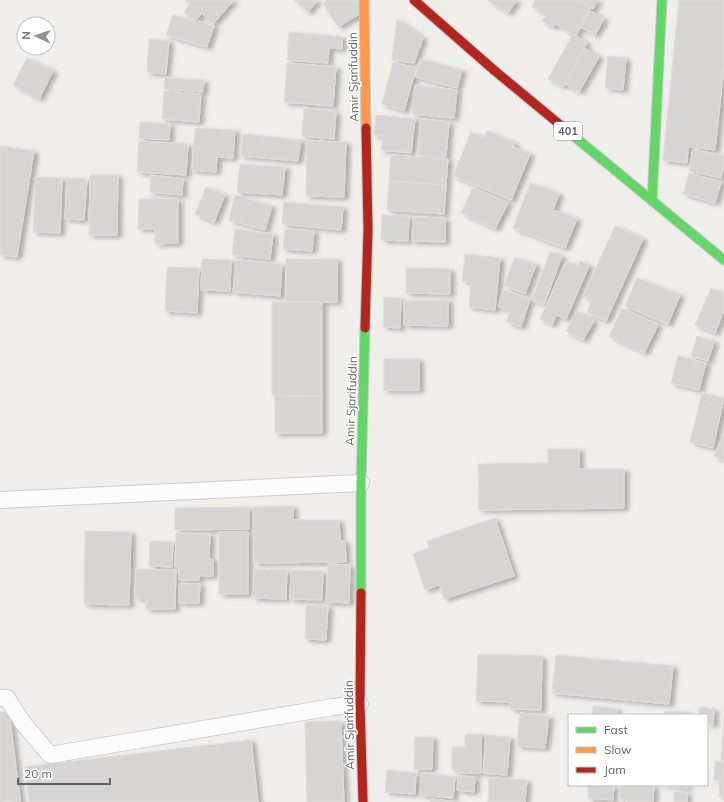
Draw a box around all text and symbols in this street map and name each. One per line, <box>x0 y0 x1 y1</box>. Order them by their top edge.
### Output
north arrow <box>16 16 56 56</box>
text: N <box>19 31 33 40</box>
street label: Amir Sjarifuddin <box>345 32 361 122</box>
road number: 401 <box>554 122 582 140</box>
street label: Amir Sjarifuddin <box>342 356 360 446</box>
street label: Amir Sjarifuddin <box>341 680 357 770</box>
legend <box>568 714 708 786</box>
text: Fast <box>604 722 628 737</box>
text: Slow <box>604 742 632 757</box>
scale bar <box>18 760 110 786</box>
text: Jam <box>604 762 626 777</box>
text: 20 m <box>24 766 52 781</box>

